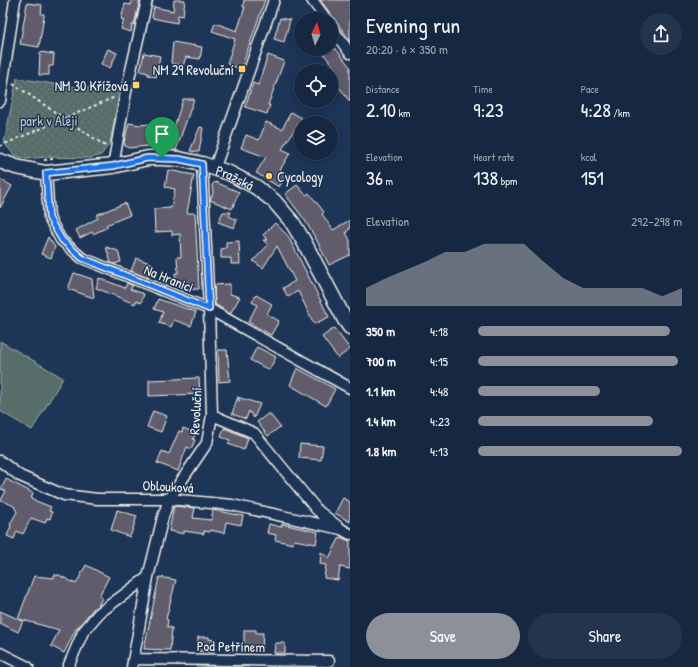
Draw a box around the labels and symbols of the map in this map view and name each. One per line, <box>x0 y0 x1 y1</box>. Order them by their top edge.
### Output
north arrow <box>294 12 338 56</box>
place label: NM 29 Revoluční <box>153 60 234 79</box>
marker: NM 29 Revoluční <box>237 64 247 74</box>
place label: NM 30 Křížová <box>55 76 128 95</box>
marker: NM 30 Křížová <box>131 80 141 90</box>
park label: park v Aleji <box>20 111 78 131</box>
pin <box>145 117 179 158</box>
street label: Pražská <box>214 160 258 194</box>
place label: Cycology <box>277 167 323 187</box>
marker: Cycology <box>264 171 274 181</box>
street label: Na Hranici <box>142 260 196 296</box>
street label: Revoluční <box>184 387 206 435</box>
street label: Oblouková <box>142 475 195 497</box>
street label: Pod Petřínem <box>197 636 265 656</box>

